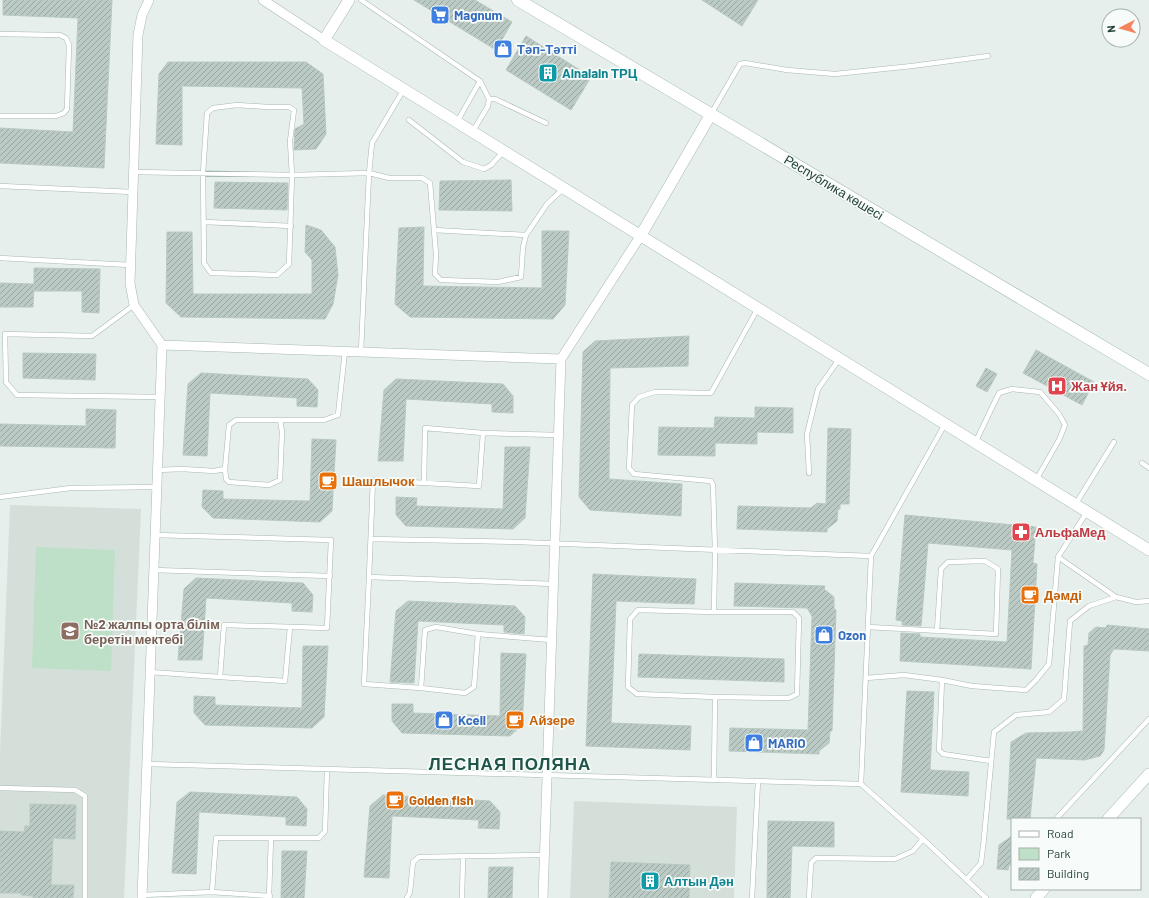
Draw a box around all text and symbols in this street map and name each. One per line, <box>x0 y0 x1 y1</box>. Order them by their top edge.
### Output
supermarket icon: Magnum <box>429 4 451 26</box>
place label: Magnum <box>454 7 503 23</box>
north arrow <box>1101 8 1141 48</box>
text: N <box>1104 25 1117 33</box>
shop icon: Тәп-Тәтті <box>492 38 514 60</box>
place label: Тәп-Тәтті <box>517 41 577 57</box>
building icon: Ainalain ТРЦ <box>537 62 559 84</box>
place label: Ainalain ТРЦ <box>562 65 638 81</box>
street label: Республика көшесі <box>781 151 887 223</box>
hospital icon: Жан Ұйя. <box>1046 375 1068 397</box>
place label: Жан Ұйя. <box>1070 378 1127 394</box>
cafe icon: Шашлычок <box>317 470 339 492</box>
place label: Шашлычок <box>342 473 415 489</box>
pharmacy icon: АльфаМед <box>1010 521 1032 543</box>
place label: АльфаМед <box>1035 524 1106 540</box>
cafe icon: Дәмді <box>1019 584 1041 606</box>
place label: Дәмді <box>1044 587 1082 603</box>
place label: №2 жалпы орта білім беретін мектебі <box>84 616 220 647</box>
school or university icon: №2 жалпы орта білім беретін мектебі <box>59 620 81 642</box>
shop icon: Ozon <box>813 624 835 646</box>
place label: Ozon <box>838 627 866 643</box>
shop icon: Kcell <box>433 709 455 731</box>
cafe icon: Айзере <box>504 709 526 731</box>
place label: Kcell <box>458 712 486 728</box>
place label: Айзере <box>529 712 575 728</box>
shop icon: MARIO <box>743 732 765 754</box>
place label: MARIO <box>768 735 806 751</box>
district label: ЛЕСНАЯ ПОЛЯНА <box>429 753 591 773</box>
cafe icon: Golden fish <box>384 789 406 811</box>
place label: Golden fish <box>409 792 474 808</box>
legend <box>1011 818 1141 890</box>
text: Road <box>1047 826 1074 840</box>
text: Park <box>1047 846 1071 860</box>
text: Building <box>1047 866 1089 880</box>
building icon: Алтын Дән <box>639 870 661 892</box>
place label: Алтын Дән <box>664 873 734 889</box>

